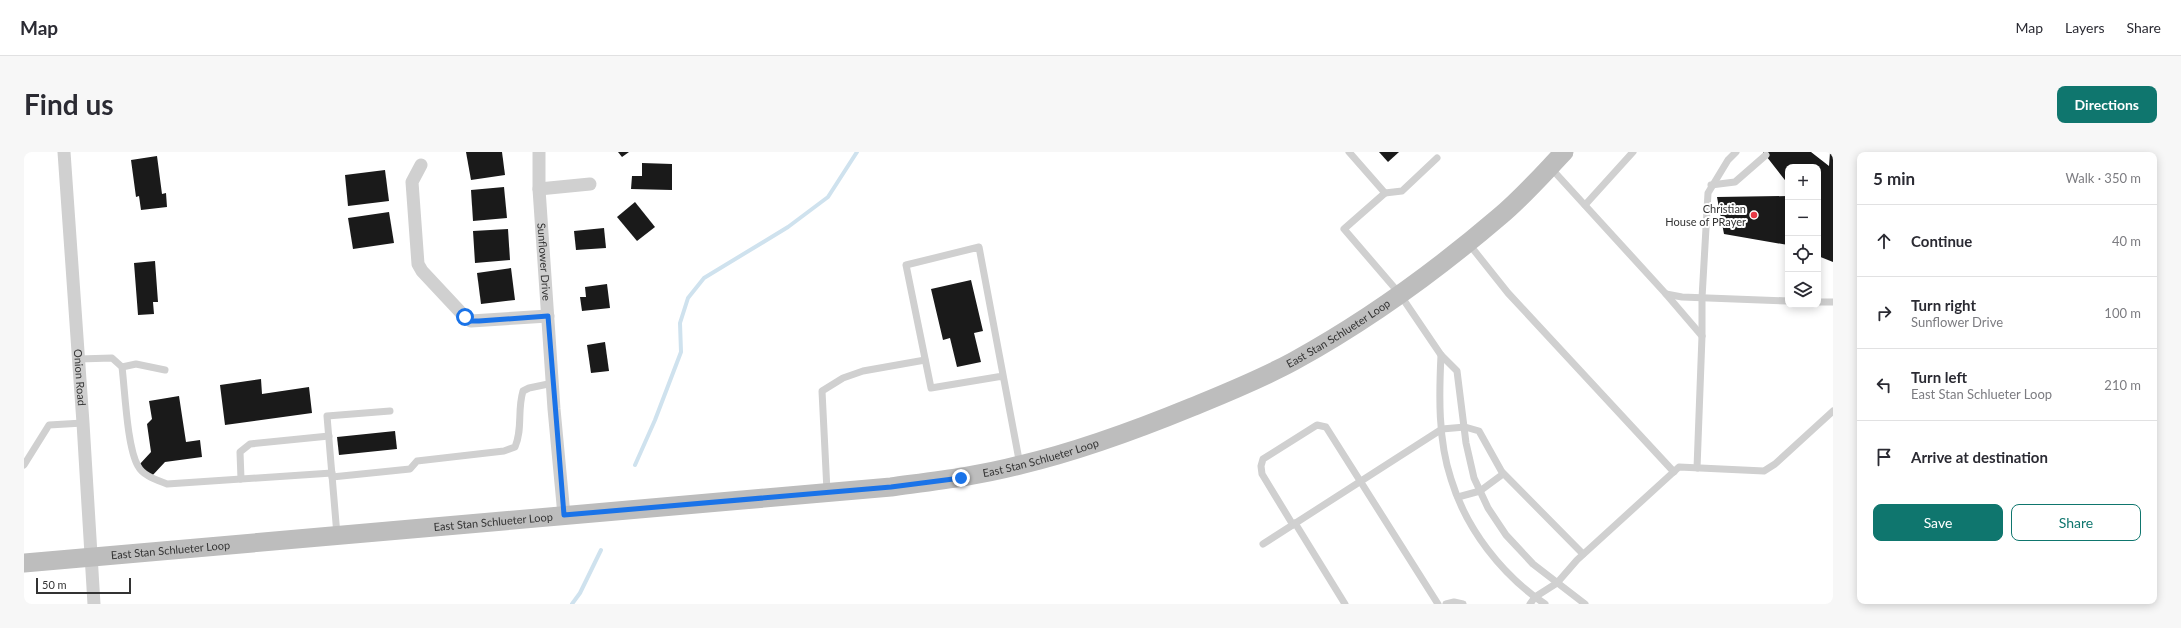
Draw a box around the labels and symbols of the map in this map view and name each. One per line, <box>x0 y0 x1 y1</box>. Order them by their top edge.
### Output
place label: Christian House of PRayer <box>1665 202 1746 228</box>
marker: Christian House of PRayer <box>1749 210 1759 220</box>
street label: Sunflower Drive <box>535 222 554 301</box>
street label: East Stan Schlueter Loop <box>1284 296 1392 370</box>
route start <box>456 308 474 326</box>
street label: Onion Road <box>72 348 89 406</box>
street label: East Stan Schlueter Loop <box>982 436 1100 479</box>
route end <box>952 469 970 487</box>
street label: East Stan Schlueter Loop <box>433 510 553 533</box>
street label: East Stan Schlueter Loop <box>110 538 231 561</box>
scale bar <box>36 576 131 595</box>

